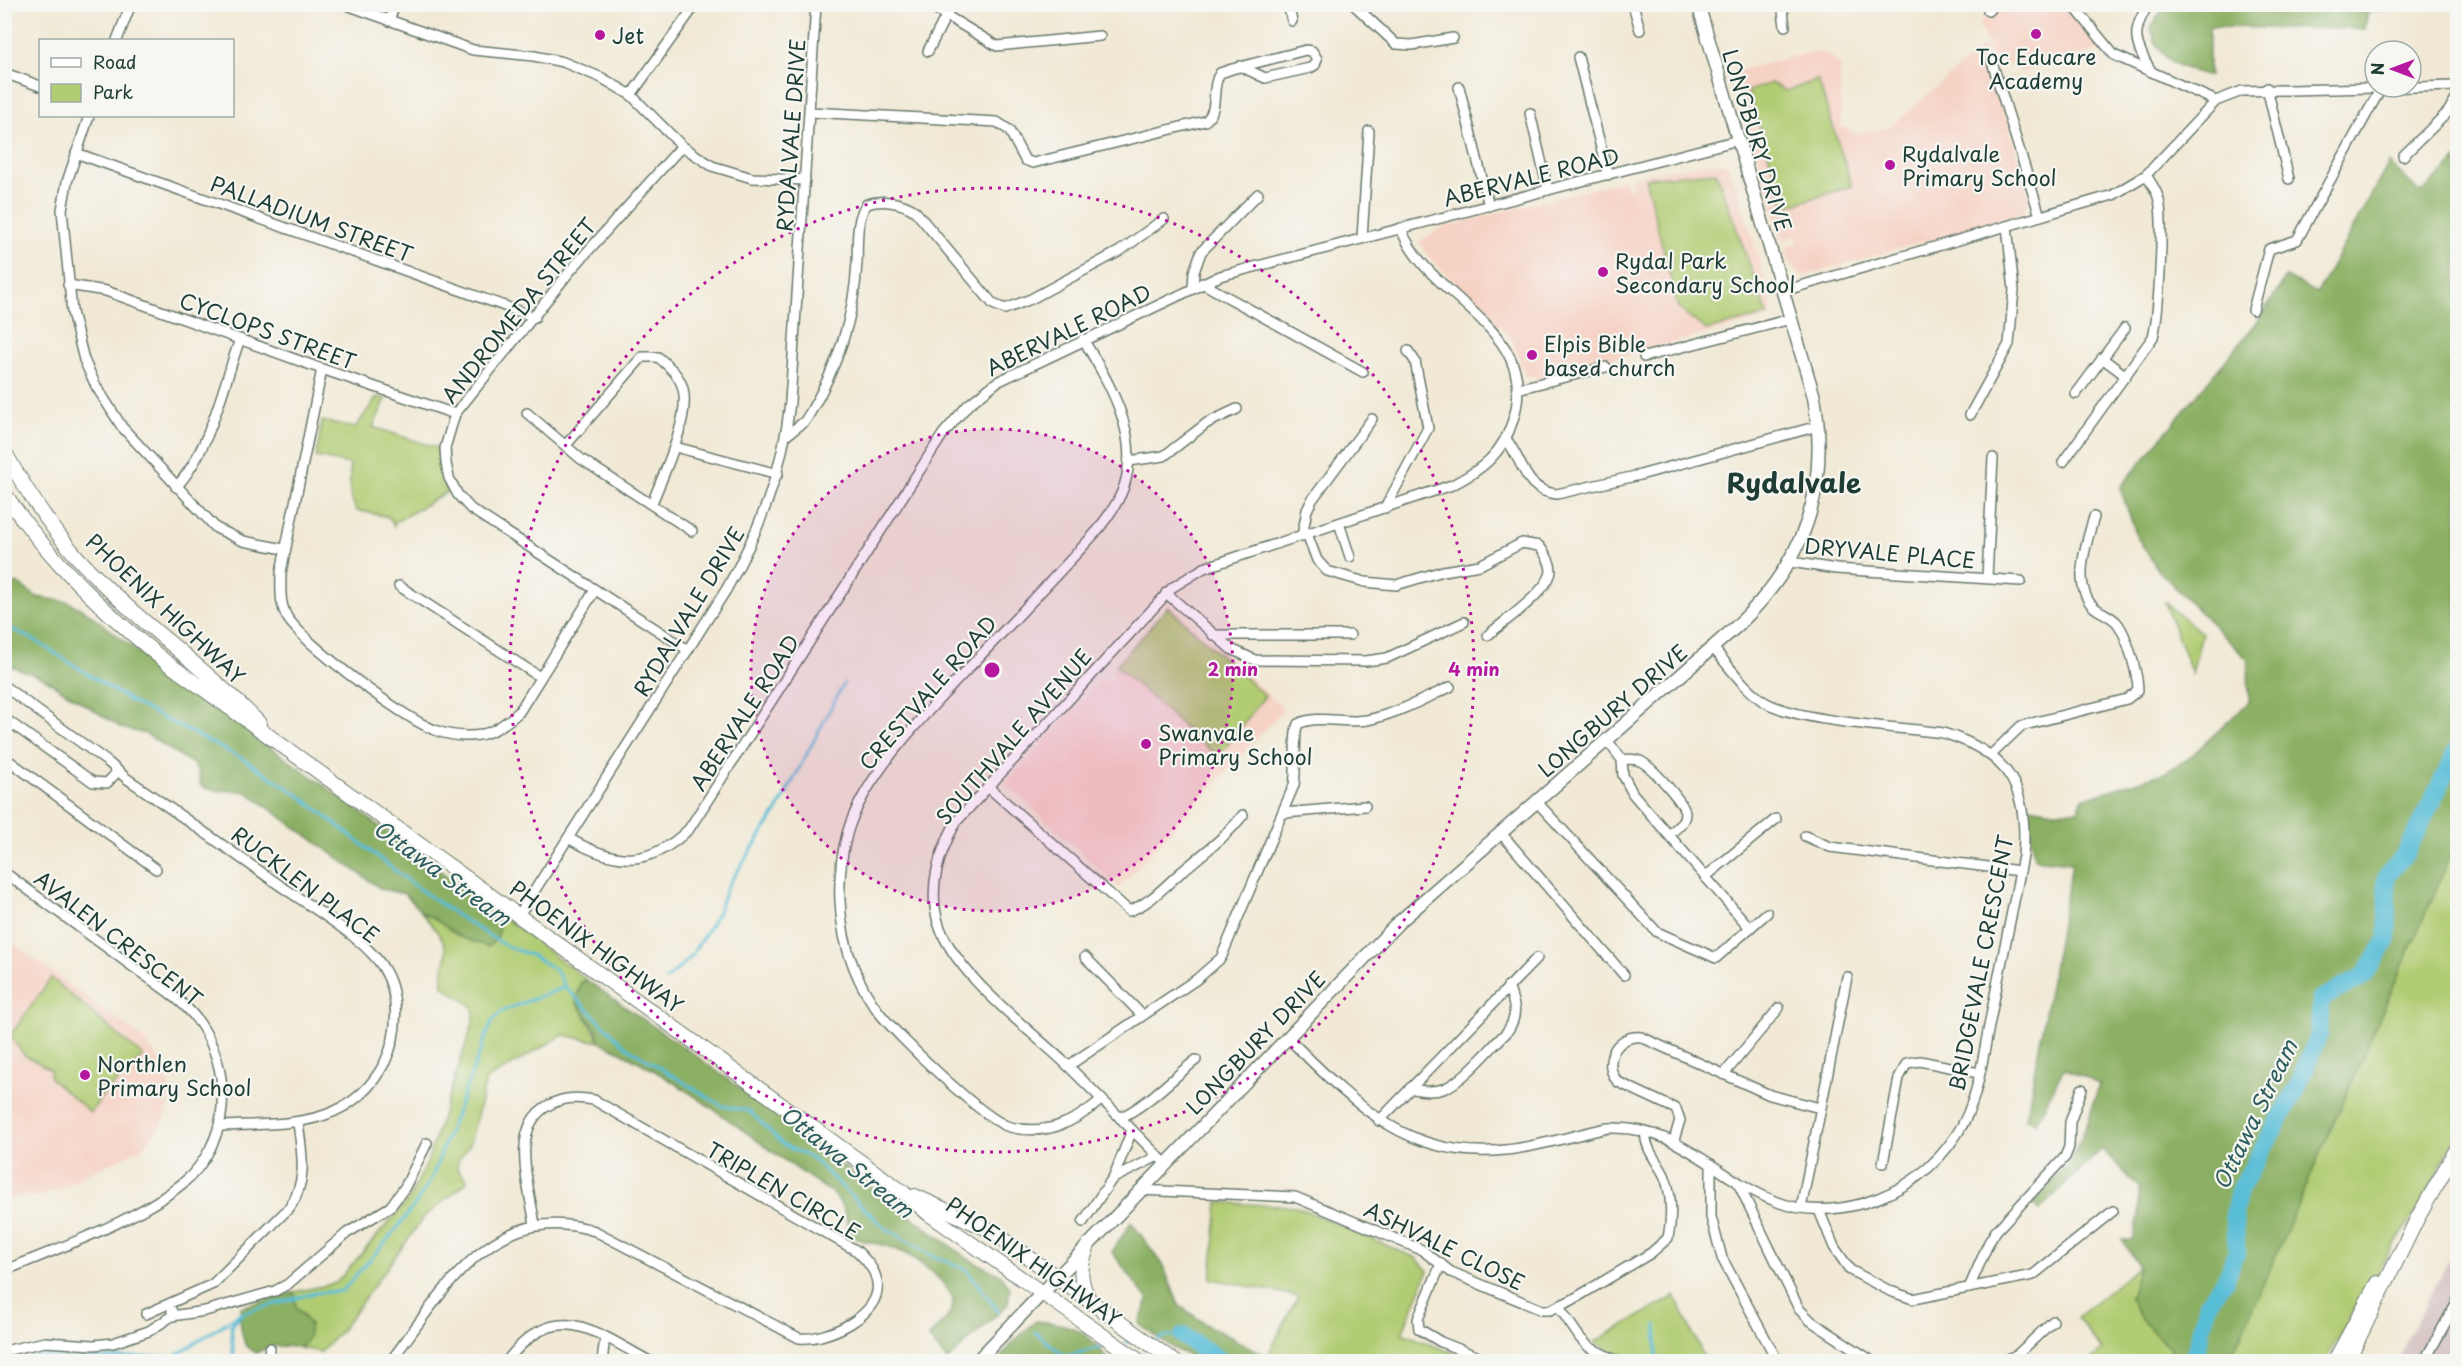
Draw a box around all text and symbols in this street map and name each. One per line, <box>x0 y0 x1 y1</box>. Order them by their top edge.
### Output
place label: Jet <box>612 19 644 51</box>
marker: Toc Educare Academy <box>2029 27 2043 41</box>
marker: Jet <box>593 28 607 42</box>
street label: RYDALVALE DRIVE <box>767 37 813 233</box>
legend <box>39 39 234 117</box>
north arrow <box>2363 39 2423 99</box>
place label: Toc Educare Academy <box>1976 40 2096 96</box>
street label: LONGBURY DRIVE <box>1715 45 1801 235</box>
text: Road <box>93 48 137 75</box>
text: N <box>2365 63 2389 75</box>
text: Park <box>93 78 133 105</box>
place label: Rydalvale Primary School <box>1902 137 2057 193</box>
street label: ABERVALE ROAD <box>1440 139 1622 213</box>
marker: Rydalvale Primary School <box>1883 158 1897 172</box>
street label: PALLADIUM STREET <box>206 167 418 270</box>
street label: ANDROMEDA STREET <box>433 210 604 410</box>
place label: Rydal Park Secondary School <box>1615 244 1795 300</box>
marker: Rydal Park Secondary School <box>1596 265 1610 279</box>
street label: ABERVALE ROAD <box>980 275 1156 383</box>
street label: CYCLOPS STREET <box>175 283 361 377</box>
place label: Elpis Bible based church <box>1544 327 1675 383</box>
marker: Elpis Bible based church <box>1525 348 1539 362</box>
district label: Rydalvale <box>1727 461 1861 502</box>
street label: RYDALVALE DRIVE <box>624 520 752 702</box>
street label: PHOENIX HIGHWAY <box>79 525 253 691</box>
street label: DRYVALE PLACE <box>1803 529 1977 575</box>
street label: CRESTVALE ROAD <box>851 607 1003 777</box>
street label: ABERVALE ROAD <box>681 628 807 796</box>
street label: LONGBURY DRIVE <box>1530 636 1694 784</box>
street label: SOUTHVALE AVENUE <box>927 641 1099 831</box>
text: 2 min <box>1208 655 1258 682</box>
text: 4 min <box>1448 655 1500 682</box>
centre of rings <box>982 660 1002 680</box>
place label: Swanvale Primary School <box>1158 716 1313 772</box>
marker: Swanvale Primary School <box>1139 737 1153 751</box>
water label: Ottawa Stream <box>367 811 519 934</box>
street label: RUCKLEN PLACE <box>225 818 387 950</box>
street label: BRIDGEVALE CRESCENT <box>1939 832 2021 1094</box>
street label: AVALEN CRESCENT <box>28 862 210 1014</box>
street label: PHOENIX HIGHWAY <box>503 872 691 1020</box>
street label: LONGBURY DRIVE <box>1178 963 1332 1121</box>
water label: Ottawa Stream <box>2203 1033 2305 1194</box>
place label: Northlen Primary School <box>97 1047 252 1103</box>
marker: Northlen Primary School <box>78 1068 92 1082</box>
water label: Ottawa Stream <box>774 1097 922 1226</box>
street label: TRIPLEN CIRCLE <box>701 1133 867 1247</box>
street label: PHOENIX HIGHWAY <box>939 1188 1129 1334</box>
street label: ASHVALE CLOSE <box>1359 1192 1531 1298</box>

